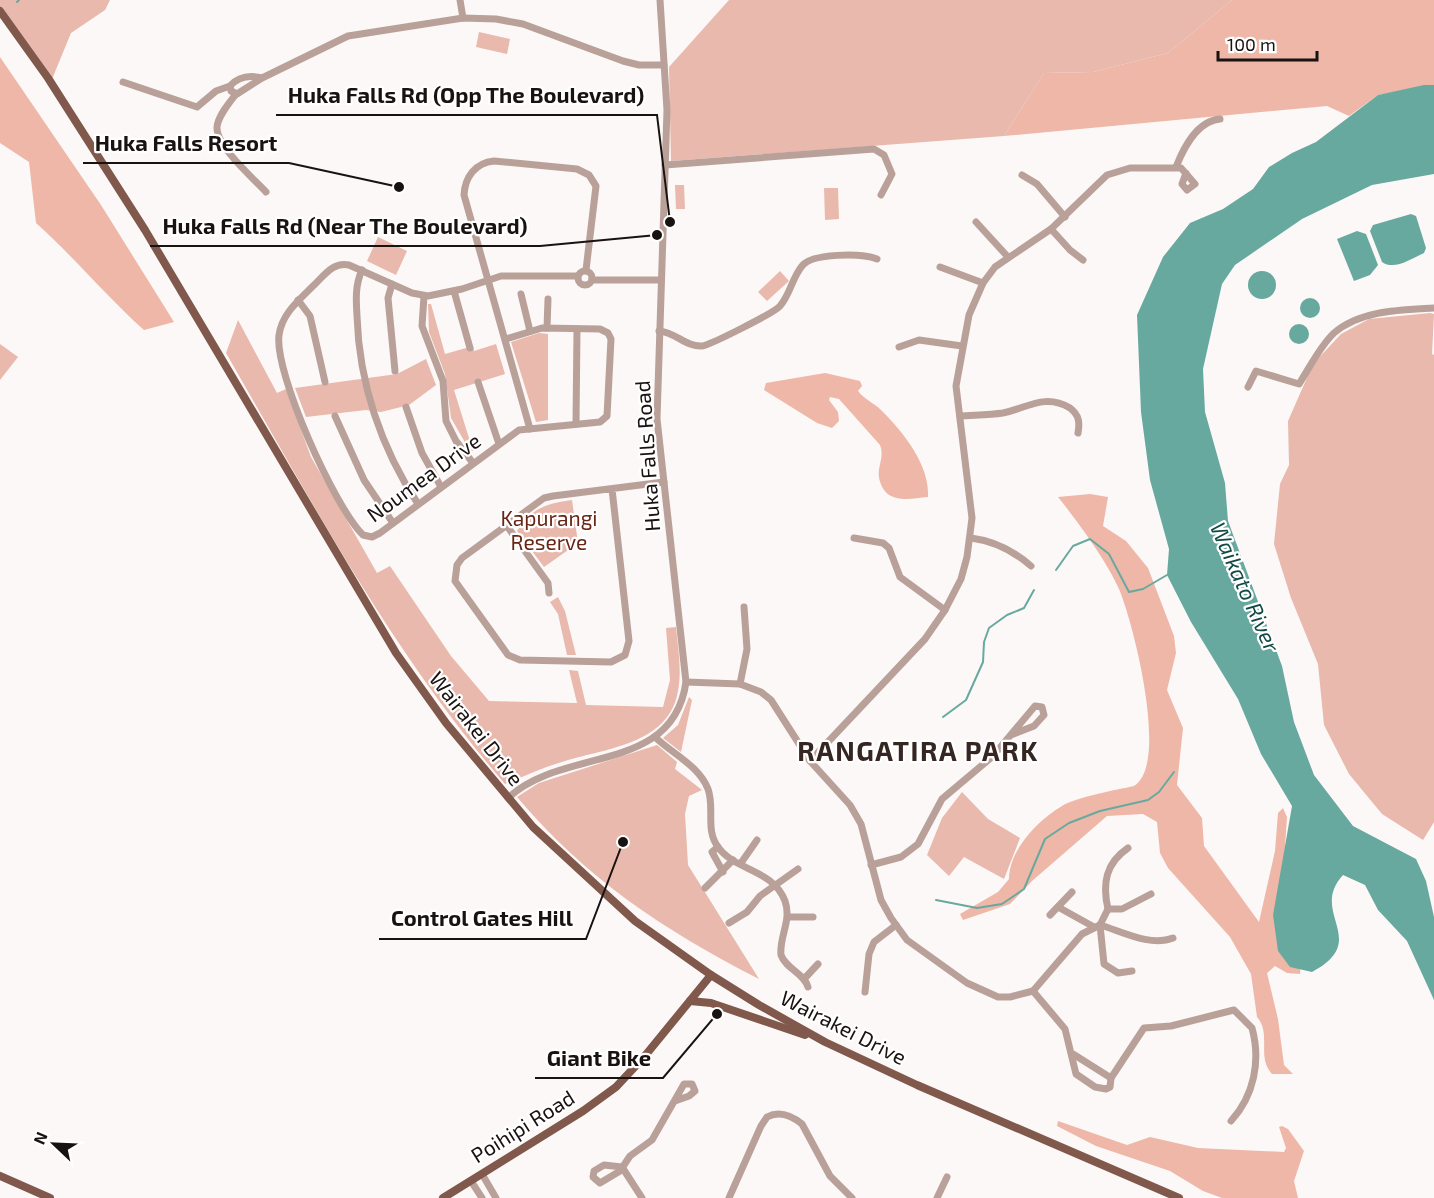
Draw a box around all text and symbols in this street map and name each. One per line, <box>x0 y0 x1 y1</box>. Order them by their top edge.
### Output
scale bar <box>1218 24 1317 62</box>
text: 100 m <box>1227 33 1276 55</box>
callout: Huka Falls Rd (Opp The Boulevard) <box>276 75 657 115</box>
text: Huka Falls Rd (Opp The Boulevard) <box>288 81 644 107</box>
callout: Huka Falls Resort <box>83 123 289 163</box>
text: Huka Falls Resort <box>95 129 277 155</box>
callout: Huka Falls Rd (Near The Boulevard) <box>150 206 540 246</box>
text: Huka Falls Rd (Near The Boulevard) <box>162 212 528 238</box>
street label: Huka Falls Road <box>629 380 664 533</box>
street label: Noumea Drive <box>361 427 485 526</box>
park label: Kapurangi Reserve <box>500 505 598 554</box>
water label: Waikato River <box>1206 518 1287 657</box>
street label: Wairakei Drive <box>425 666 529 790</box>
district label: RANGATIRA PARK <box>797 734 1039 766</box>
callout: Control Gates Hill <box>379 899 586 939</box>
text: Control Gates Hill <box>391 904 574 930</box>
street label: Wairakei Drive <box>777 984 911 1069</box>
callout: Giant Bike <box>535 1038 663 1078</box>
text: Giant Bike <box>547 1044 651 1070</box>
street label: Poihipi Road <box>466 1084 579 1167</box>
north arrow <box>24 1114 84 1174</box>
text: N <box>29 1129 51 1147</box>

